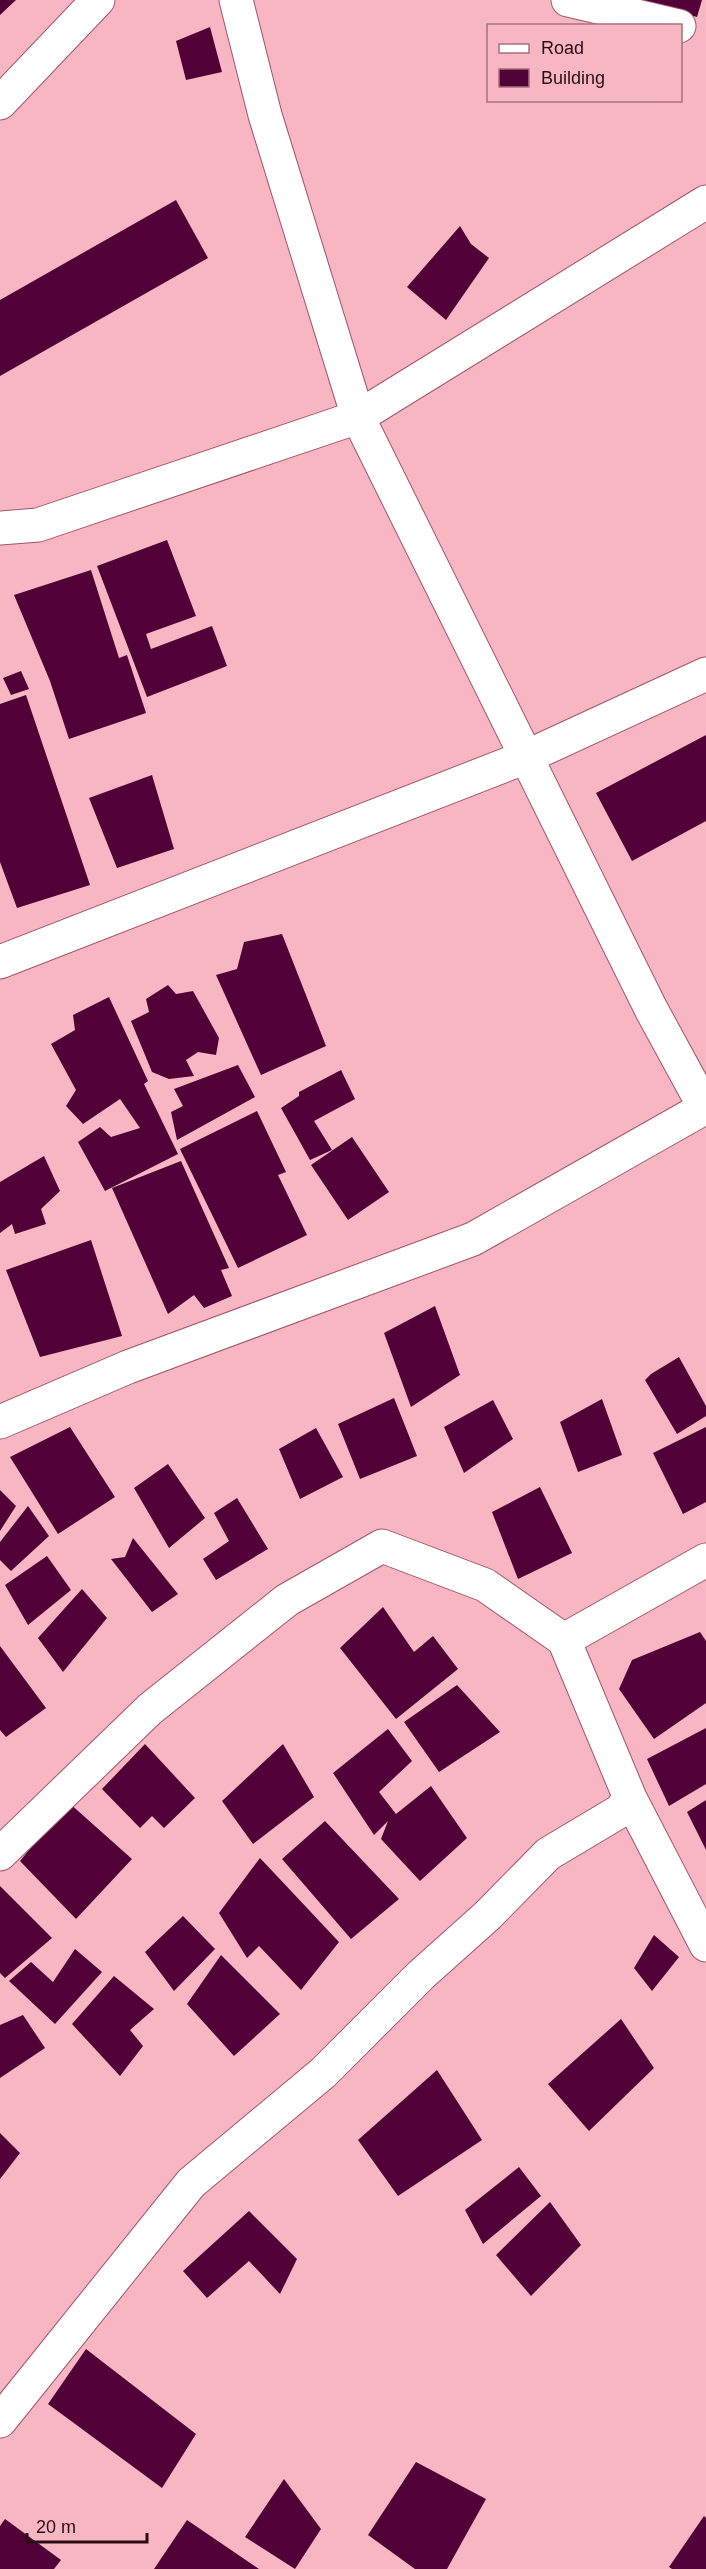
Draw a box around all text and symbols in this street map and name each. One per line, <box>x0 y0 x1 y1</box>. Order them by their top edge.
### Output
legend <box>487 24 682 102</box>
text: Road <box>541 38 584 58</box>
text: Building <box>541 68 605 88</box>
scale bar <box>27 2506 147 2544</box>
text: 20 m <box>36 2517 76 2537</box>

